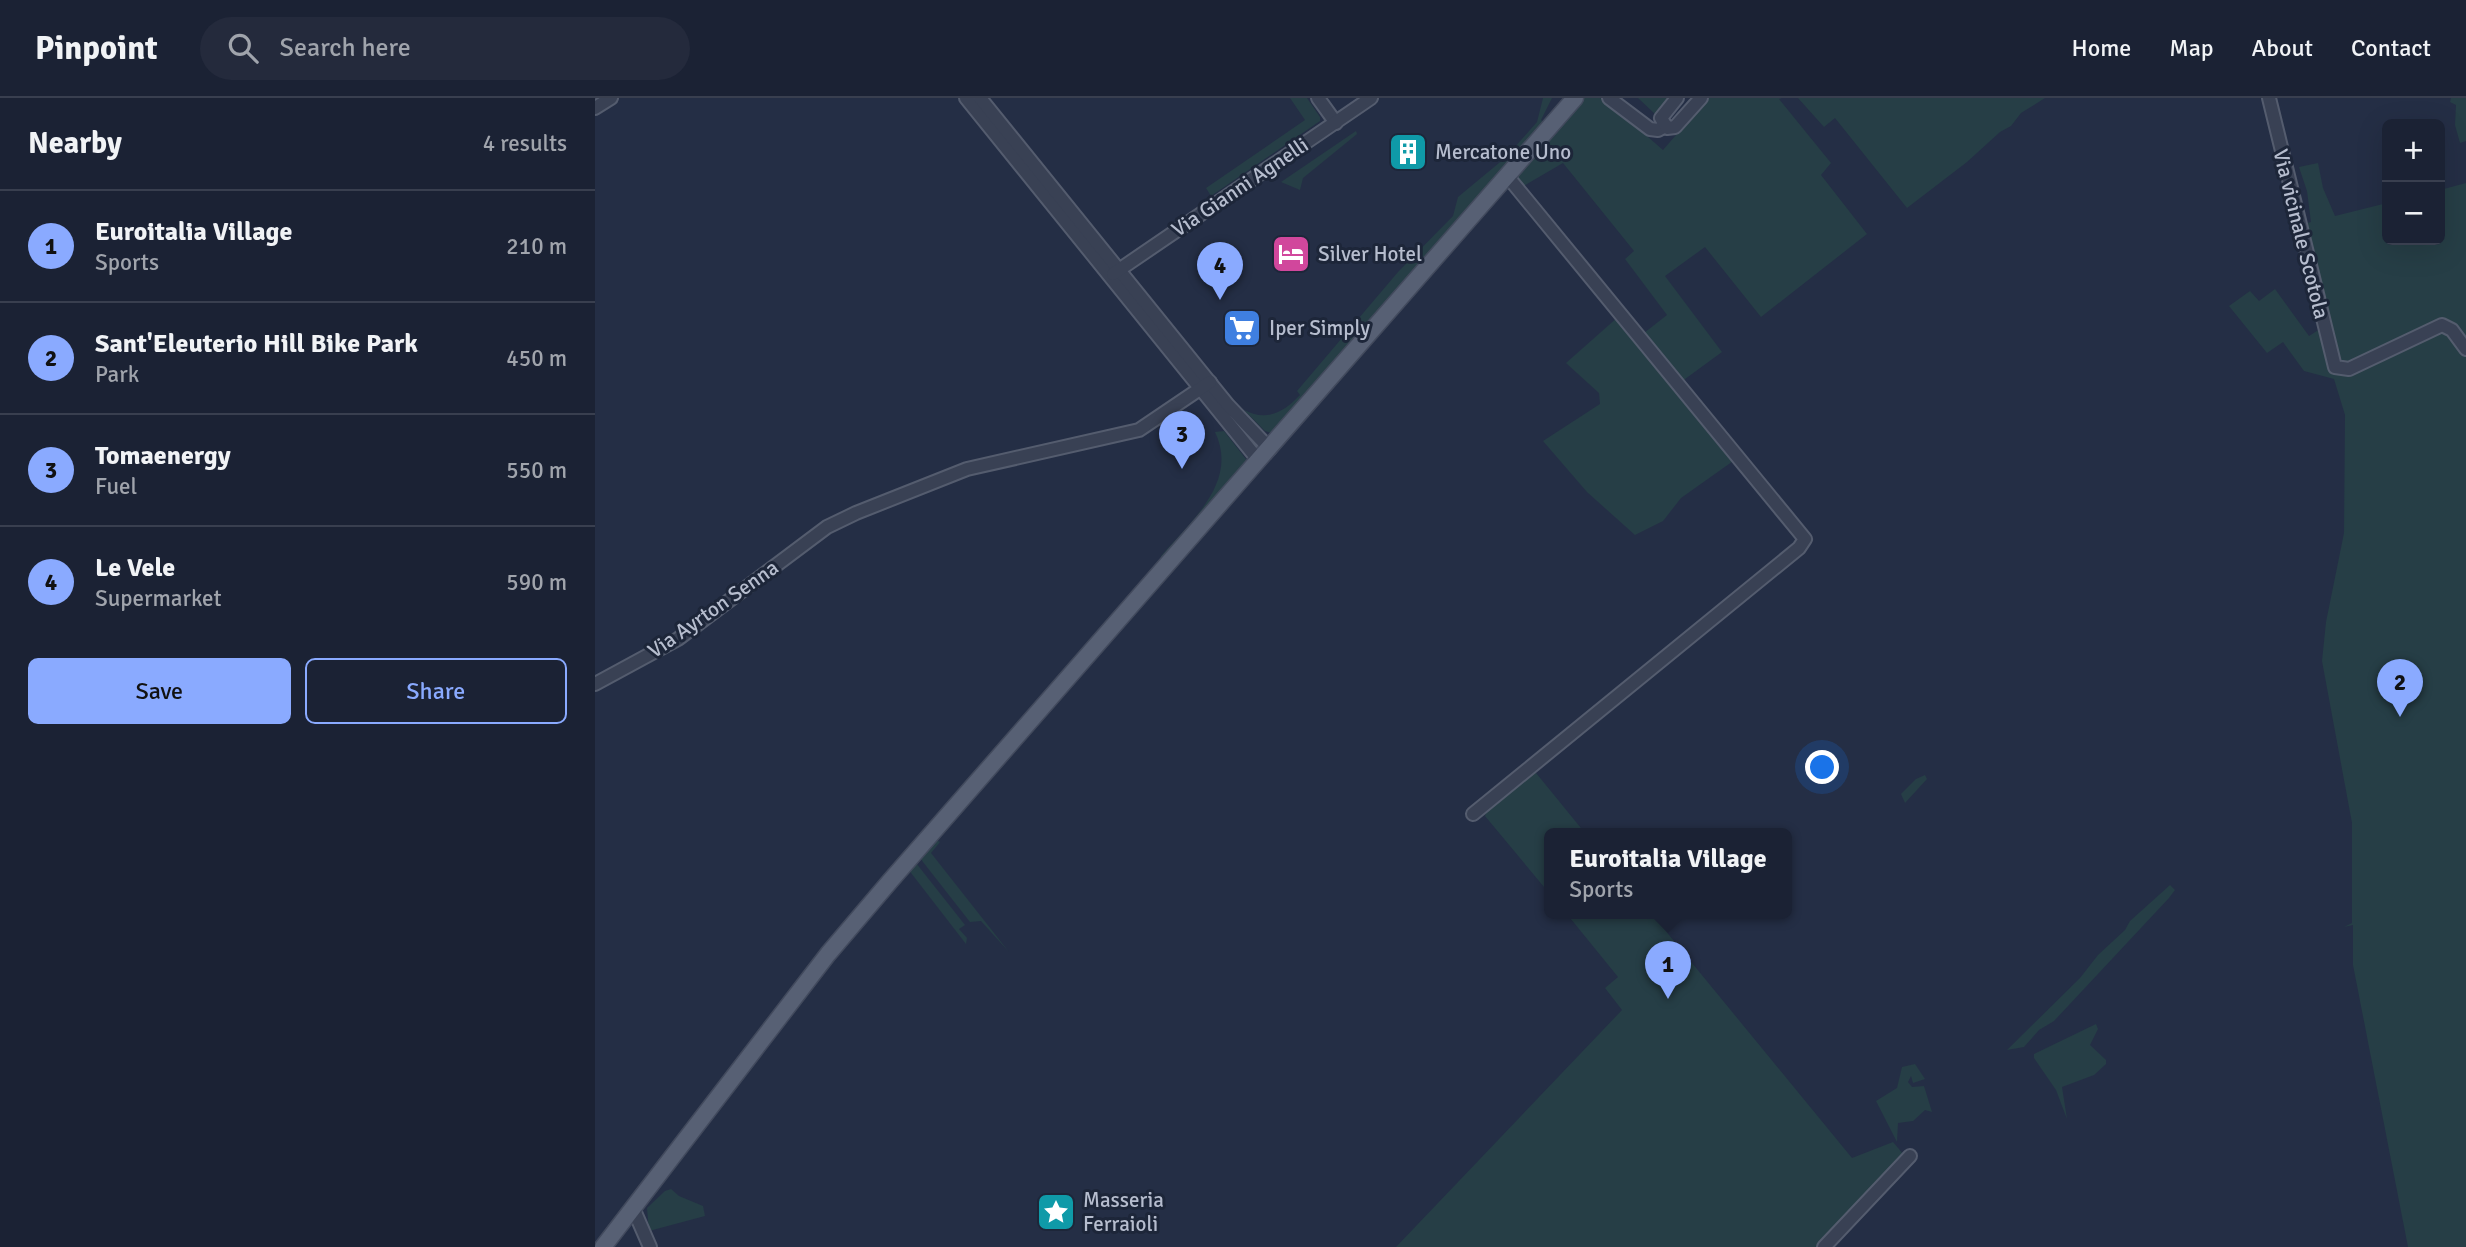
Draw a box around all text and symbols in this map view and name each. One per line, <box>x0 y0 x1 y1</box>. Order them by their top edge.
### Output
search box <box>200 17 690 80</box>
text: Pinpoint <box>35 28 158 69</box>
icon: search <box>224 29 262 67</box>
text: Search here <box>280 32 411 64</box>
text: Home <box>2071 33 2131 63</box>
text: Map <box>2169 33 2214 63</box>
text: About <box>2252 33 2313 63</box>
text: Contact <box>2351 33 2431 63</box>
map controls <box>2382 119 2445 245</box>
button: + <box>2382 119 2445 182</box>
text: Nearby <box>28 125 122 162</box>
text: 4 results <box>483 129 567 158</box>
building icon: Mercatone Uno <box>1387 131 1429 173</box>
street label: Via Gianni Agnelli <box>1167 132 1313 242</box>
place label: Mercatone Uno <box>1435 139 1571 165</box>
street label: Via vicinale Scotola <box>2267 146 2335 322</box>
button: − <box>2382 182 2445 245</box>
text: Euroitalia Village <box>95 216 292 248</box>
text: 1 <box>45 232 57 261</box>
text: 210 m <box>506 232 567 261</box>
hotel icon: Silver Hotel <box>1270 233 1312 275</box>
place label: Silver Hotel <box>1318 241 1422 267</box>
pin: 4 <box>1197 242 1243 300</box>
text: Sports <box>95 248 159 277</box>
supermarket icon: Iper Simply <box>1221 307 1263 349</box>
place label: Iper Simply <box>1269 315 1370 341</box>
text: Sant'Eleuterio Hill Bike Park <box>95 328 418 360</box>
text: 2 <box>45 344 57 373</box>
text: 450 m <box>506 344 567 373</box>
text: Park <box>95 360 139 389</box>
pin: 3 <box>1159 411 1205 469</box>
text: Tomaenergy <box>95 440 231 472</box>
text: 3 <box>45 456 57 485</box>
text: 550 m <box>506 456 567 485</box>
text: Fuel <box>95 472 137 501</box>
text: Le Vele <box>95 552 175 584</box>
street label: Via Ayrton Senna <box>643 554 783 664</box>
text: 4 <box>45 568 57 597</box>
text: 590 m <box>506 568 567 597</box>
text: Supermarket <box>95 584 222 613</box>
button: Save <box>28 658 291 724</box>
button: Share <box>305 658 567 724</box>
pin: 2 <box>2377 659 2423 717</box>
your location <box>1805 750 1839 784</box>
popup <box>1544 828 1792 919</box>
text: Euroitalia Village <box>1569 843 1767 875</box>
text: Sports <box>1569 875 1633 904</box>
pin: 1 <box>1645 941 1691 999</box>
place label: Masseria Ferraioli <box>1083 1187 1164 1237</box>
place icon: Masseria Ferraioli <box>1035 1191 1077 1233</box>

